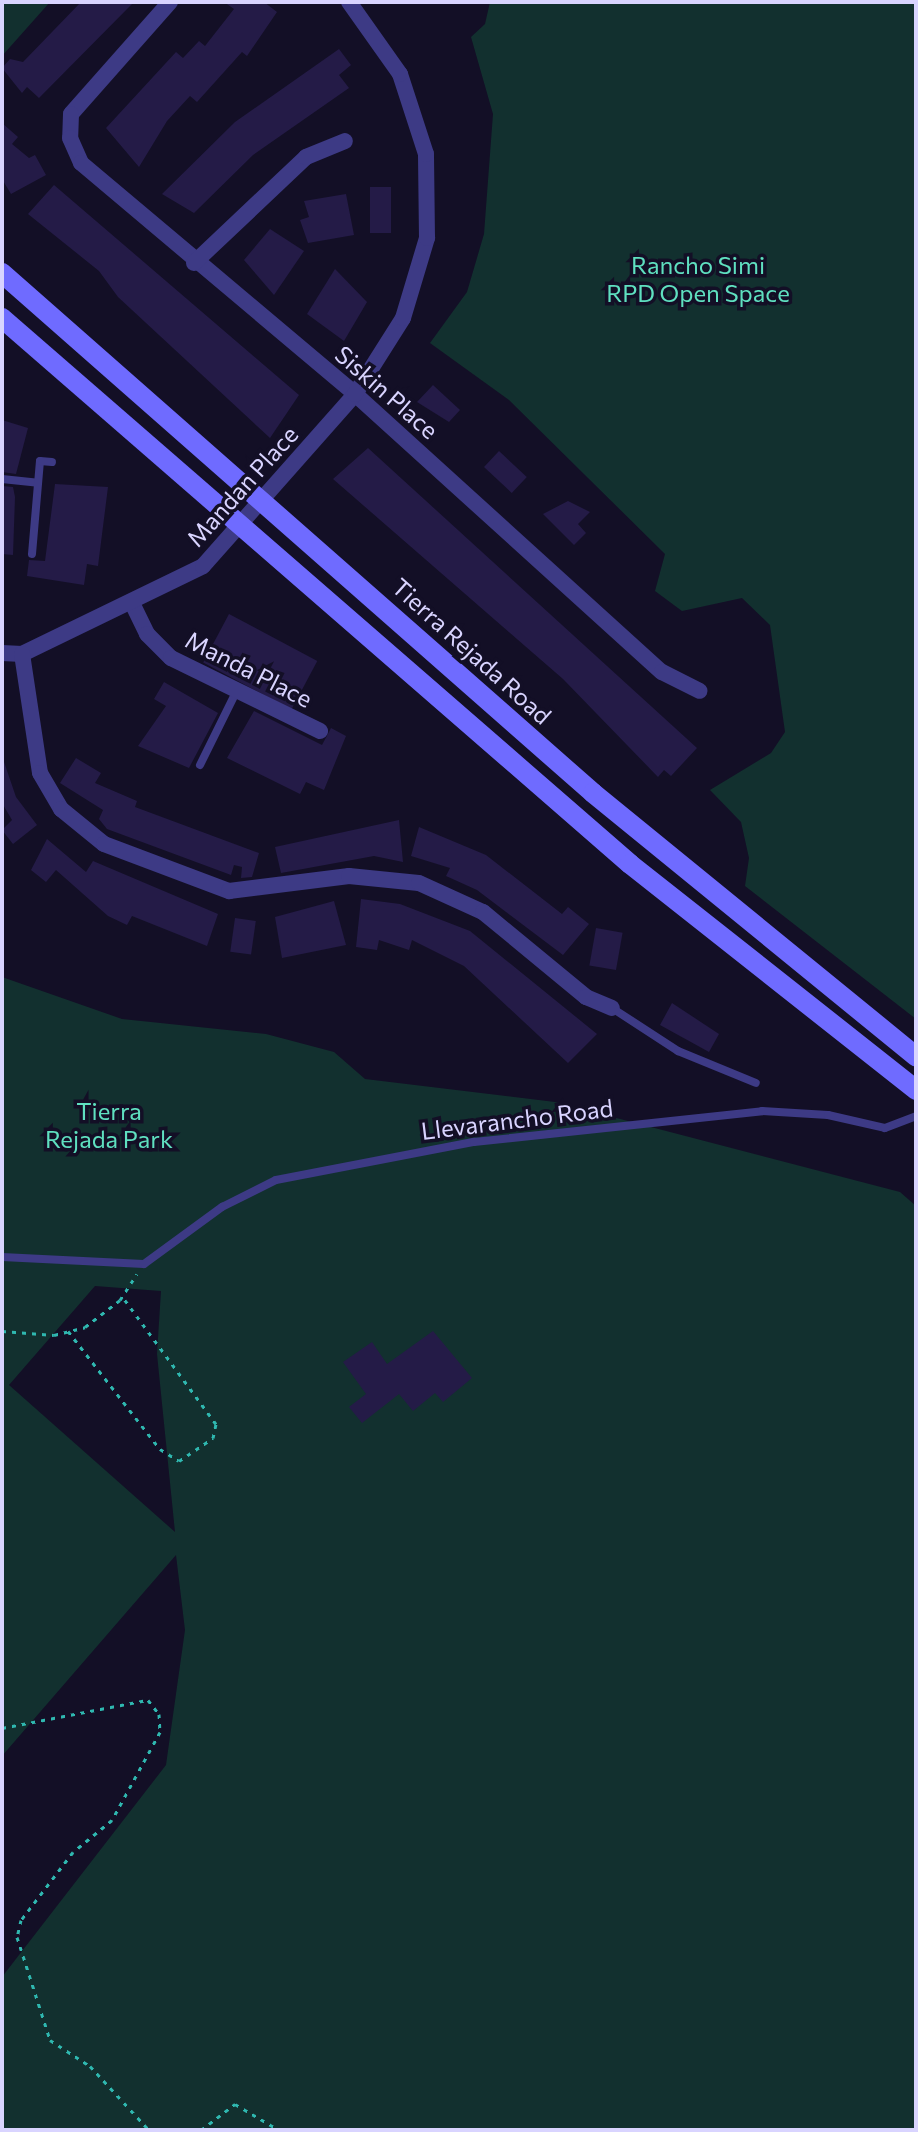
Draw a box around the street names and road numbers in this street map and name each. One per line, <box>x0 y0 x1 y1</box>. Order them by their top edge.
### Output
street label: Siskin Place <box>330 339 444 445</box>
street label: Mandan Place <box>180 420 304 552</box>
street label: Tierra Rejada Road <box>387 572 557 730</box>
street label: Manda Place <box>181 625 317 713</box>
street label: Llevarancho Road <box>419 1093 615 1145</box>

